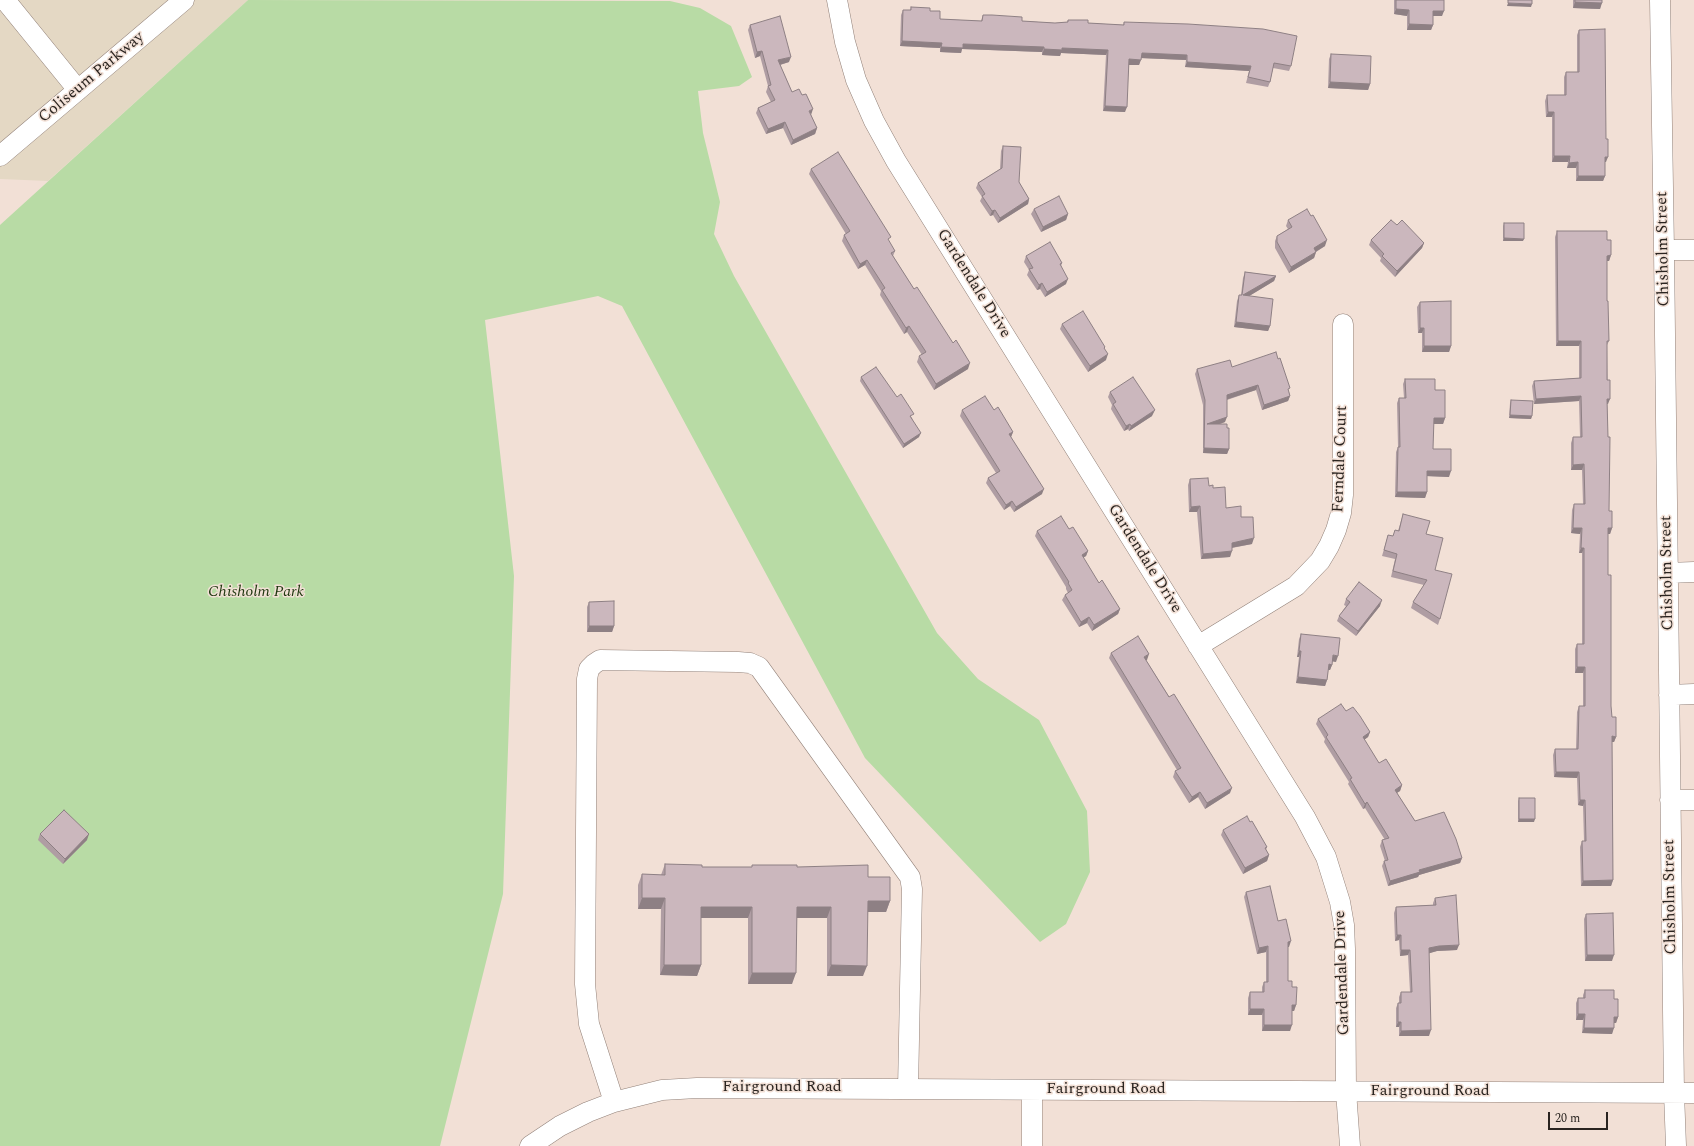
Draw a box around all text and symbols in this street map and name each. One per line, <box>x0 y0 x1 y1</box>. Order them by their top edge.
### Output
street label: Coliseum Parkway <box>35 28 149 128</box>
street label: Chisholm Street <box>1653 191 1675 307</box>
street label: Gardendale Drive <box>932 226 1014 342</box>
street label: Ferndale Court <box>1330 405 1352 513</box>
street label: Gardendale Drive <box>1103 501 1185 617</box>
street label: Chisholm Street <box>1657 515 1679 631</box>
park label: Chisholm Park <box>208 583 304 603</box>
street label: Chisholm Street <box>1660 839 1682 955</box>
street label: Gardendale Drive <box>1331 910 1355 1036</box>
street label: Fairground Road <box>722 1078 842 1098</box>
street label: Fairground Road <box>1046 1080 1166 1100</box>
street label: Fairground Road <box>1370 1082 1490 1102</box>
scale bar <box>1550 1104 1610 1130</box>
text: 20 m <box>1555 1109 1580 1128</box>

